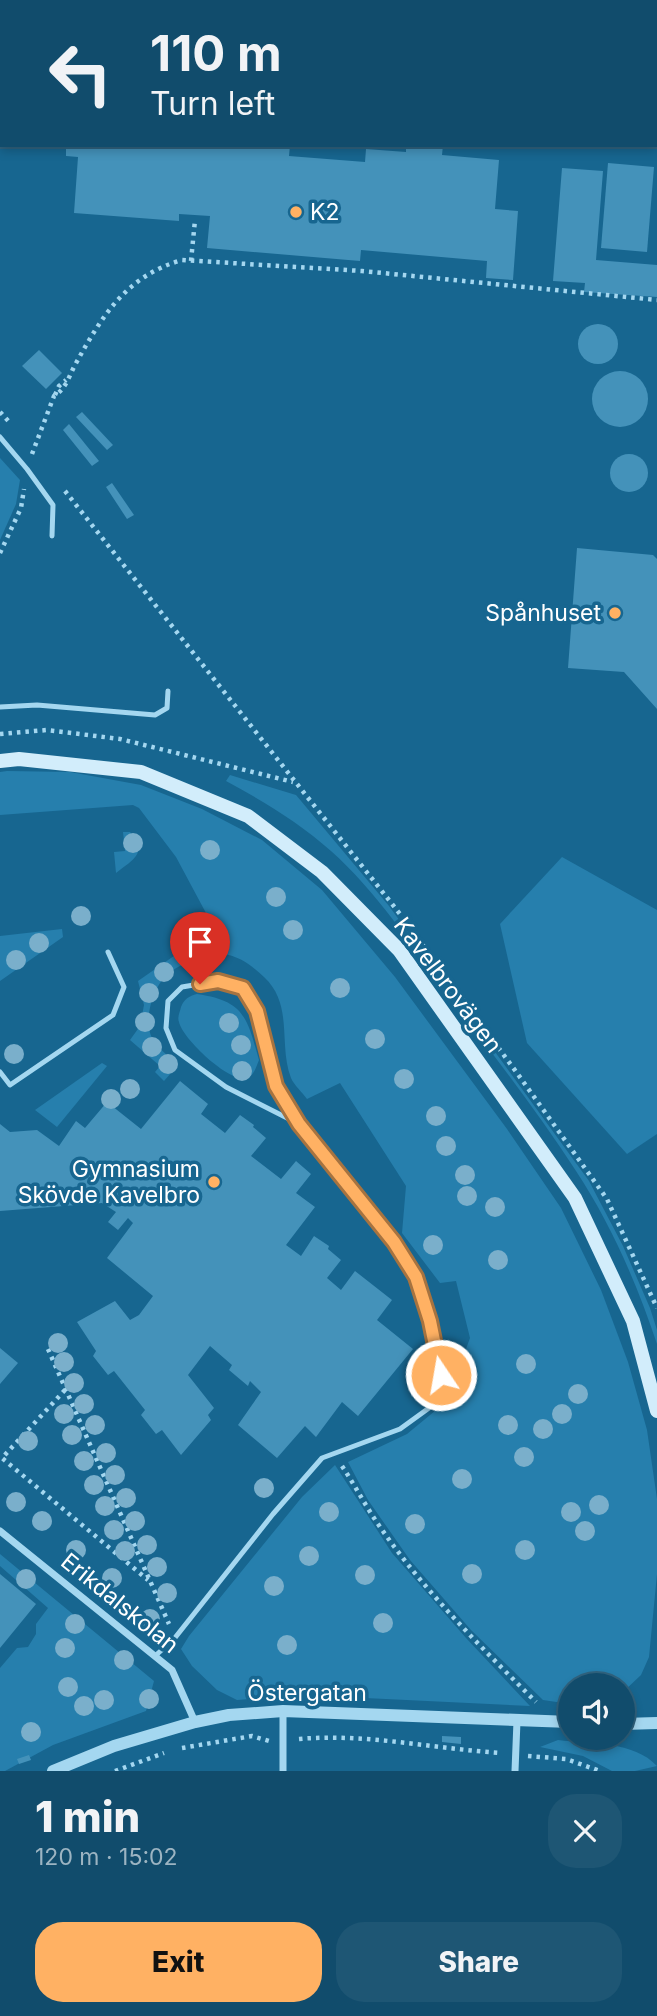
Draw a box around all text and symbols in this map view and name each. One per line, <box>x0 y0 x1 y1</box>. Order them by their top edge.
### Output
text: 110 m <box>150 24 282 83</box>
icon: left <box>35 28 126 119</box>
text: Turn left <box>150 84 275 123</box>
place label: K2 <box>310 198 339 226</box>
marker: K2 <box>288 204 304 220</box>
place label: Spånhuset <box>485 599 601 627</box>
marker: Spånhuset <box>607 605 623 621</box>
pin <box>170 912 230 984</box>
street label: Kavelbrovägen <box>388 912 508 1058</box>
icon: arrive <box>181 923 219 961</box>
place label: Gymnasium Skövde Kavelbro <box>18 1155 200 1209</box>
marker: Gymnasium Skövde Kavelbro <box>206 1174 222 1190</box>
position arrow <box>404 1338 478 1412</box>
street label: Erikdalskolan <box>56 1547 184 1659</box>
map controls <box>558 1673 635 1750</box>
button: sound <box>558 1673 635 1750</box>
street label: Östergatan <box>247 1679 367 1707</box>
text: 1 min <box>35 1791 140 1842</box>
button: close <box>548 1794 622 1868</box>
text: 120 m · 15:02 <box>35 1843 178 1871</box>
button: Exit <box>35 1922 322 2002</box>
button: Share <box>336 1922 622 2002</box>

